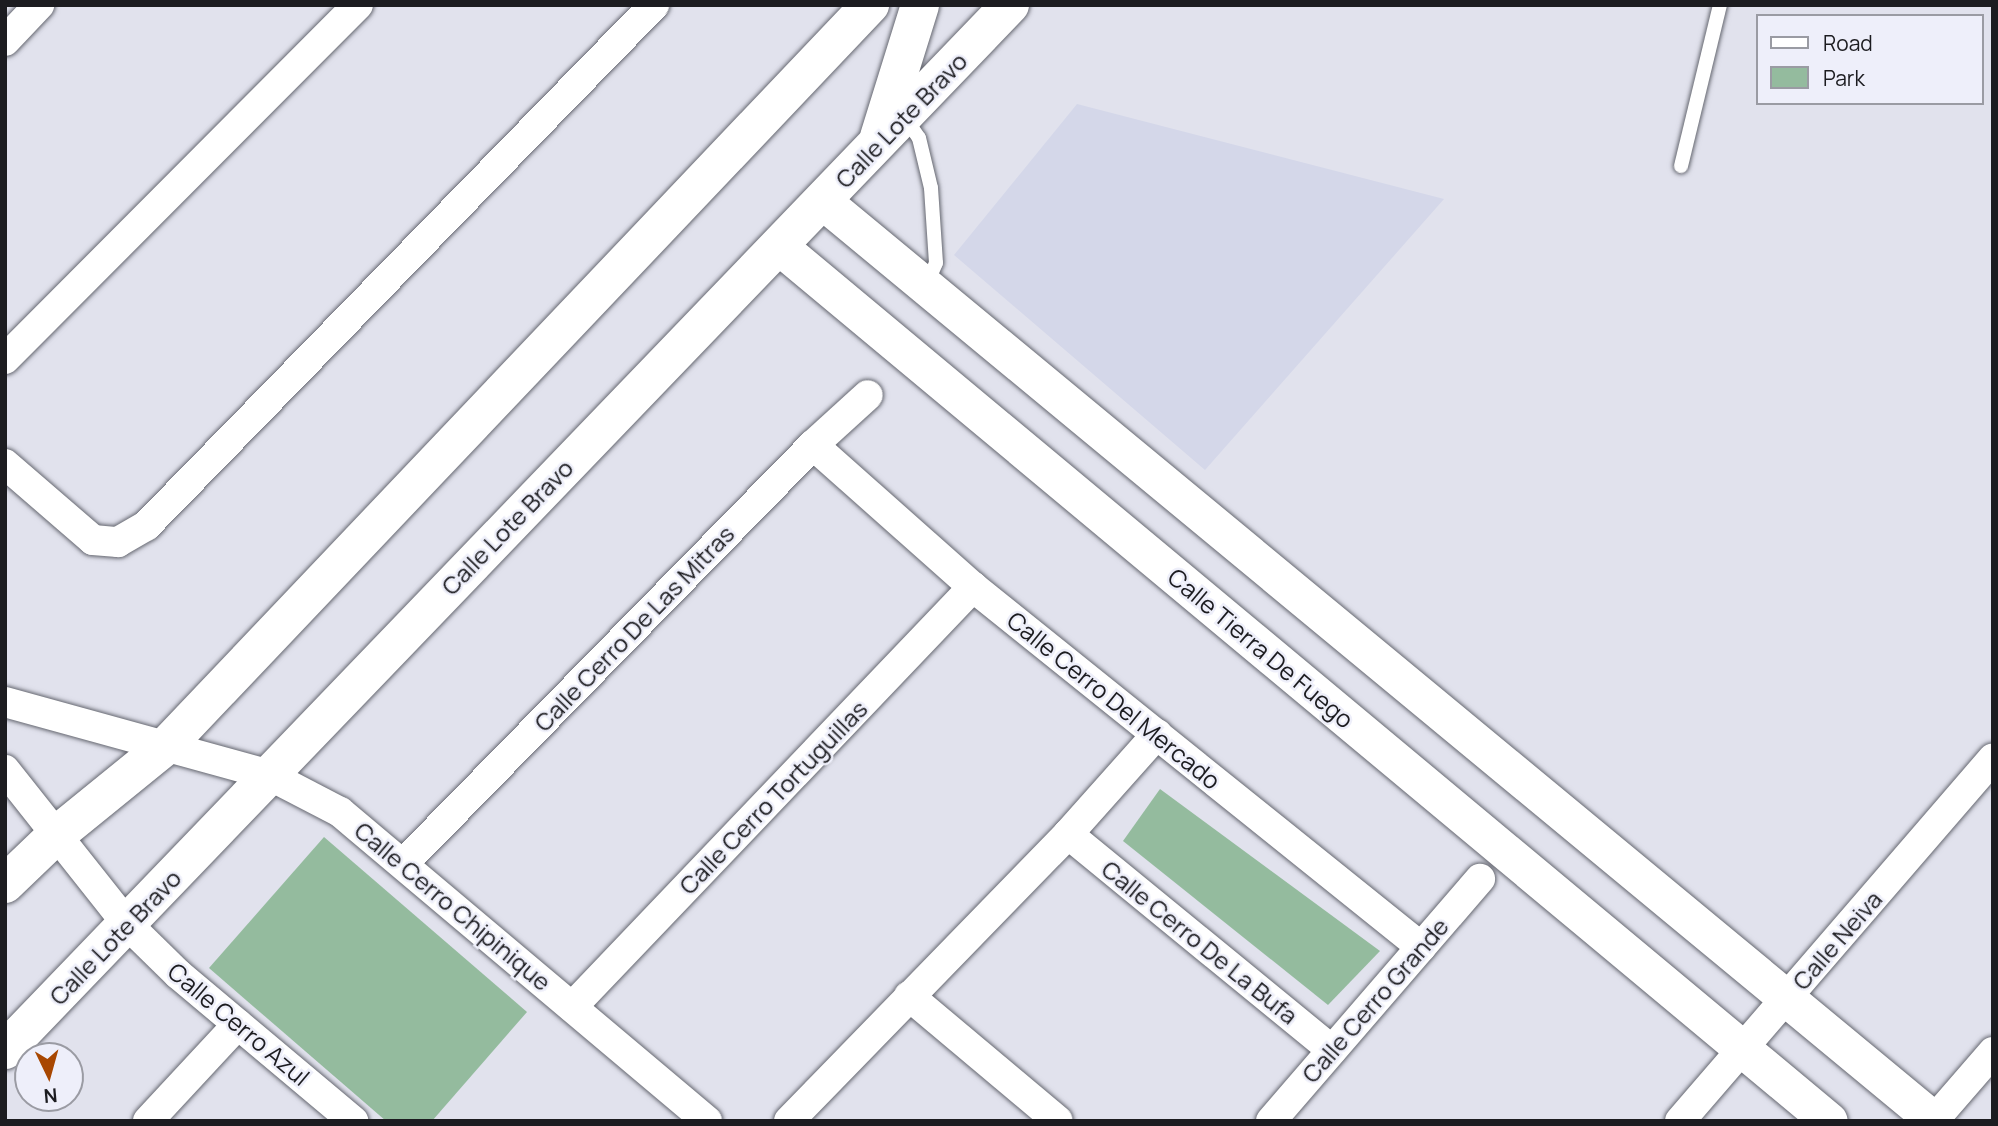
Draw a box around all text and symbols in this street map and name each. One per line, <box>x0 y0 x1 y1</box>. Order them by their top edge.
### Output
legend <box>1756 14 1984 105</box>
text: Road <box>1823 29 1873 57</box>
street label: Calle Lote Bravo <box>829 46 973 194</box>
text: Park <box>1823 64 1865 92</box>
street label: Calle Lote Bravo <box>435 453 579 601</box>
street label: Calle Cerro De Las Mitras <box>528 519 740 737</box>
street label: Calle Tierra De Fuego <box>1162 562 1360 734</box>
street label: Calle Cerro Del Mercado <box>1002 605 1226 795</box>
street label: Calle Cerro Tortuguillas <box>673 694 873 900</box>
street label: Calle Cerro Chipinique <box>349 816 557 996</box>
street label: Calle Cerro De La Bufa <box>1096 854 1304 1030</box>
street label: Calle Lote Bravo <box>43 863 187 1011</box>
street label: Calle Neiva <box>1786 885 1888 995</box>
street label: Calle Cerro Grande <box>1296 912 1454 1088</box>
street label: Calle Cerro Azul <box>162 957 316 1091</box>
north arrow <box>14 1042 84 1112</box>
text: N <box>43 1082 59 1109</box>

